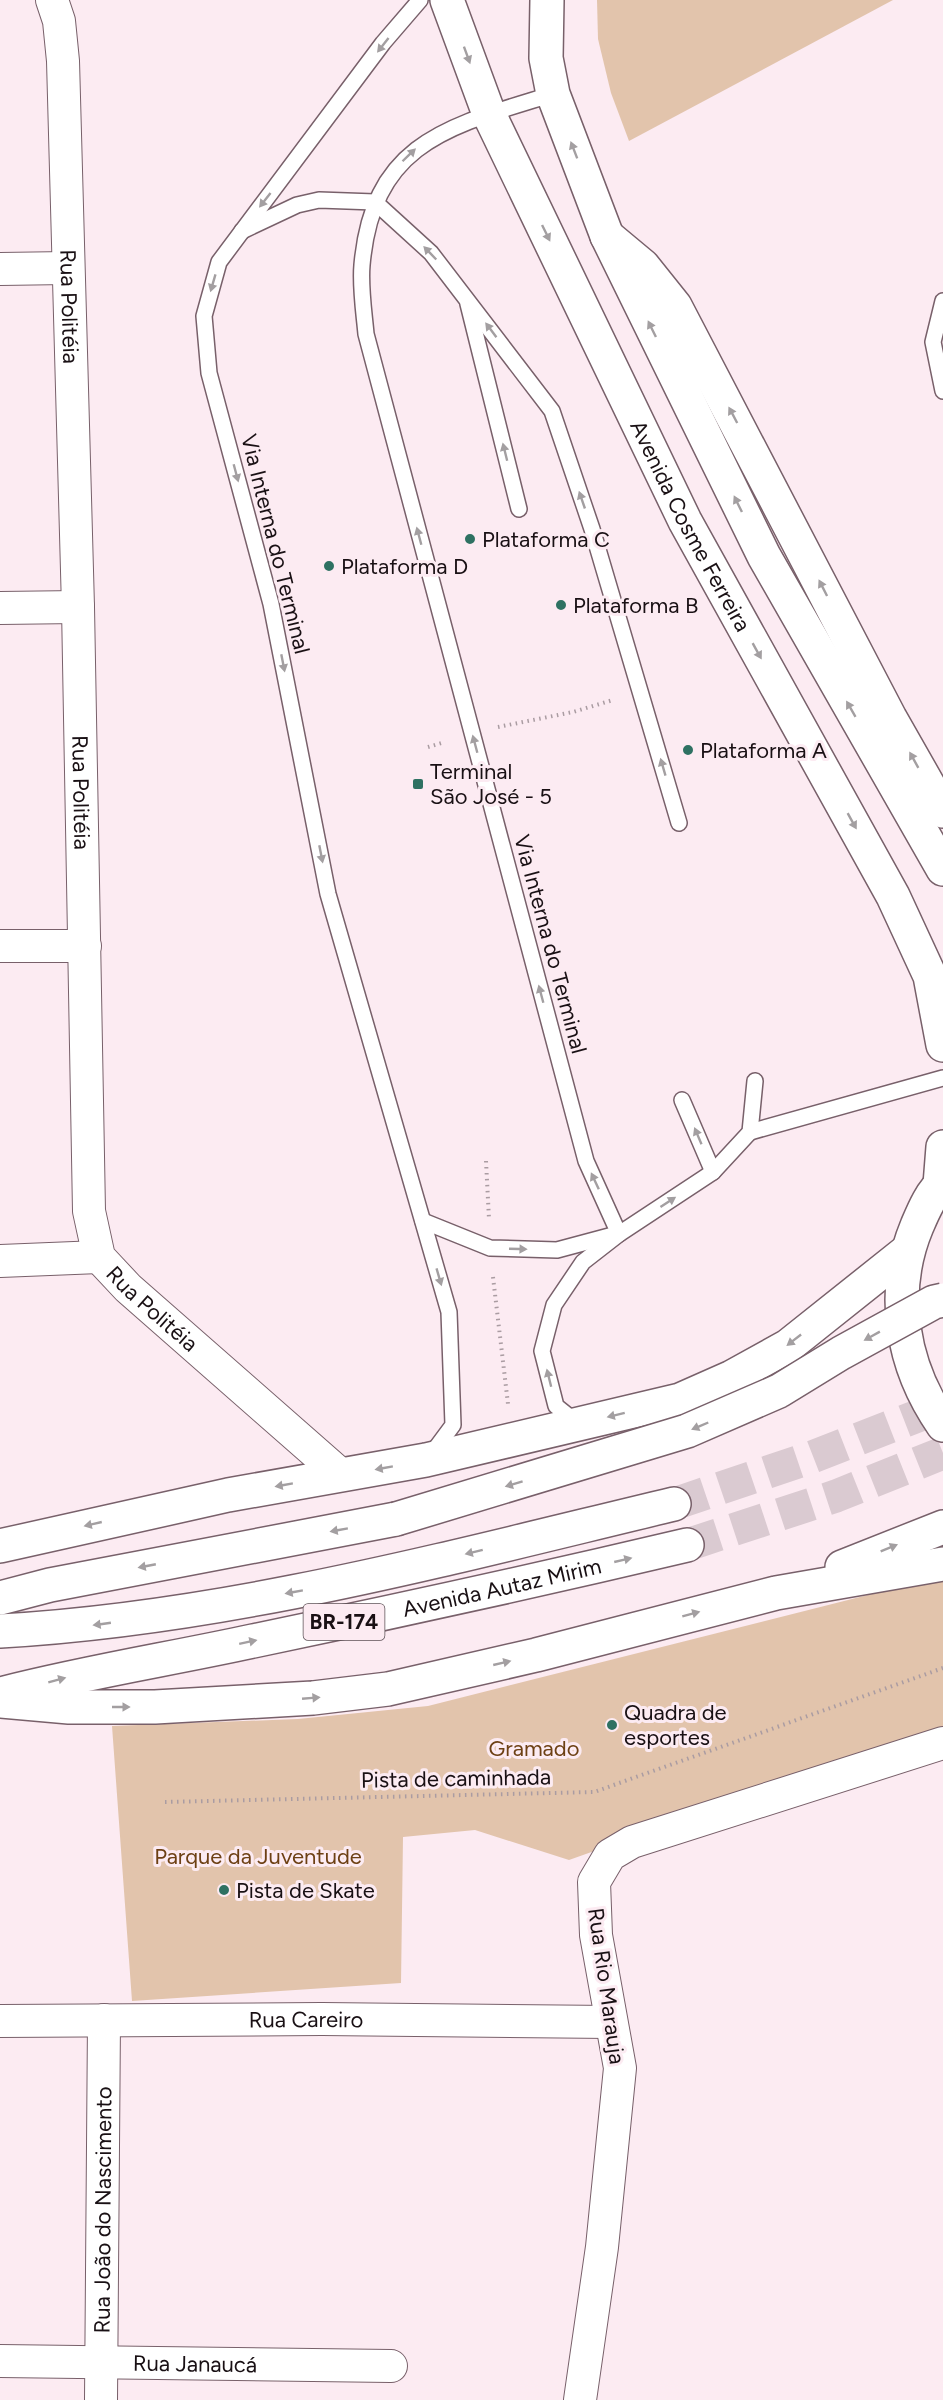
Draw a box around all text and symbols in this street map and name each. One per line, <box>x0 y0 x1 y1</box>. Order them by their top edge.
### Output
one-way arrow <box>377 37 389 52</box>
one-way arrow <box>463 46 473 64</box>
one-way arrow <box>569 141 579 159</box>
one-way arrow <box>402 148 417 162</box>
one-way arrow <box>258 192 271 208</box>
one-way arrow <box>542 224 551 241</box>
one-way arrow <box>423 245 437 260</box>
street label: Rua Politéia <box>54 249 84 364</box>
one-way arrow <box>208 275 217 293</box>
one-way arrow <box>648 320 657 337</box>
one-way arrow <box>485 323 497 339</box>
one-way arrow <box>728 406 738 423</box>
street label: Avenida Cosme Ferreira <box>624 416 757 636</box>
street label: Via Interna do Terminal <box>235 432 316 657</box>
one-way arrow <box>500 443 509 461</box>
one-way arrow <box>232 464 241 482</box>
one-way arrow <box>577 491 587 509</box>
one-way arrow <box>734 495 743 512</box>
one-way arrow <box>414 526 424 545</box>
place label: Plataforma C <box>482 526 610 553</box>
marker: Plataforma C <box>463 532 477 546</box>
place label: Plataforma D <box>341 553 468 580</box>
marker: Plataforma D <box>322 559 336 573</box>
one-way arrow <box>818 579 828 596</box>
place label: Plataforma B <box>573 592 698 619</box>
marker: Plataforma B <box>554 598 568 612</box>
one-way arrow <box>752 642 762 659</box>
one-way arrow <box>279 653 288 672</box>
one-way arrow <box>846 701 857 717</box>
street label: Rua Politéia <box>66 735 95 850</box>
one-way arrow <box>470 735 479 753</box>
place label: Plataforma A <box>700 737 827 764</box>
marker: Plataforma A <box>681 743 695 757</box>
one-way arrow <box>909 751 919 768</box>
place label: Terminal São José - 5 <box>430 758 552 810</box>
one-way arrow <box>658 758 667 776</box>
marker: Terminal São José - 5 <box>411 777 425 791</box>
one-way arrow <box>846 813 857 829</box>
street label: Via Interna do Terminal <box>508 832 593 1056</box>
one-way arrow <box>317 844 326 863</box>
one-way arrow <box>536 984 546 1003</box>
one-way arrow <box>693 1128 702 1145</box>
one-way arrow <box>590 1171 600 1189</box>
one-way arrow <box>660 1197 676 1208</box>
one-way arrow <box>509 1244 528 1253</box>
street label: Rua Politéia <box>100 1261 204 1357</box>
one-way arrow <box>435 1268 444 1286</box>
one-way arrow <box>863 1331 880 1341</box>
one-way arrow <box>786 1334 802 1347</box>
one-way arrow <box>543 1368 553 1387</box>
one-way arrow <box>607 1411 625 1421</box>
one-way arrow <box>690 1421 708 1431</box>
one-way arrow <box>374 1463 393 1472</box>
one-way arrow <box>505 1480 523 1489</box>
one-way arrow <box>274 1481 293 1490</box>
one-way arrow <box>84 1520 102 1530</box>
one-way arrow <box>329 1526 348 1535</box>
one-way arrow <box>880 1543 898 1553</box>
one-way arrow <box>464 1548 483 1557</box>
street label: Avenida Autaz Mirim <box>400 1552 604 1623</box>
one-way arrow <box>614 1554 632 1564</box>
one-way arrow <box>137 1562 156 1571</box>
one-way arrow <box>285 1588 304 1597</box>
road number: BR-174 <box>304 1604 385 1640</box>
one-way arrow <box>682 1609 700 1619</box>
one-way arrow <box>92 1619 111 1628</box>
one-way arrow <box>239 1637 257 1647</box>
one-way arrow <box>493 1658 512 1667</box>
one-way arrow <box>47 1674 66 1684</box>
one-way arrow <box>301 1693 320 1703</box>
place label: Quadra de esportes <box>624 1699 727 1751</box>
one-way arrow <box>112 1702 131 1712</box>
marker: Quadra de esportes <box>605 1718 619 1732</box>
park label: Gramado <box>489 1735 579 1762</box>
street label: Pista de caminhada <box>361 1763 551 1794</box>
park label: Parque da Juventude <box>154 1843 362 1870</box>
place label: Pista de Skate <box>236 1877 375 1904</box>
marker: Pista de Skate <box>217 1883 231 1897</box>
street label: Rua Rio Marauja <box>582 1906 631 2066</box>
street label: Rua Careiro <box>249 2006 363 2033</box>
street label: Rua João do Nascimento <box>89 2086 117 2334</box>
street label: Rua Janaucá <box>133 2350 257 2378</box>

